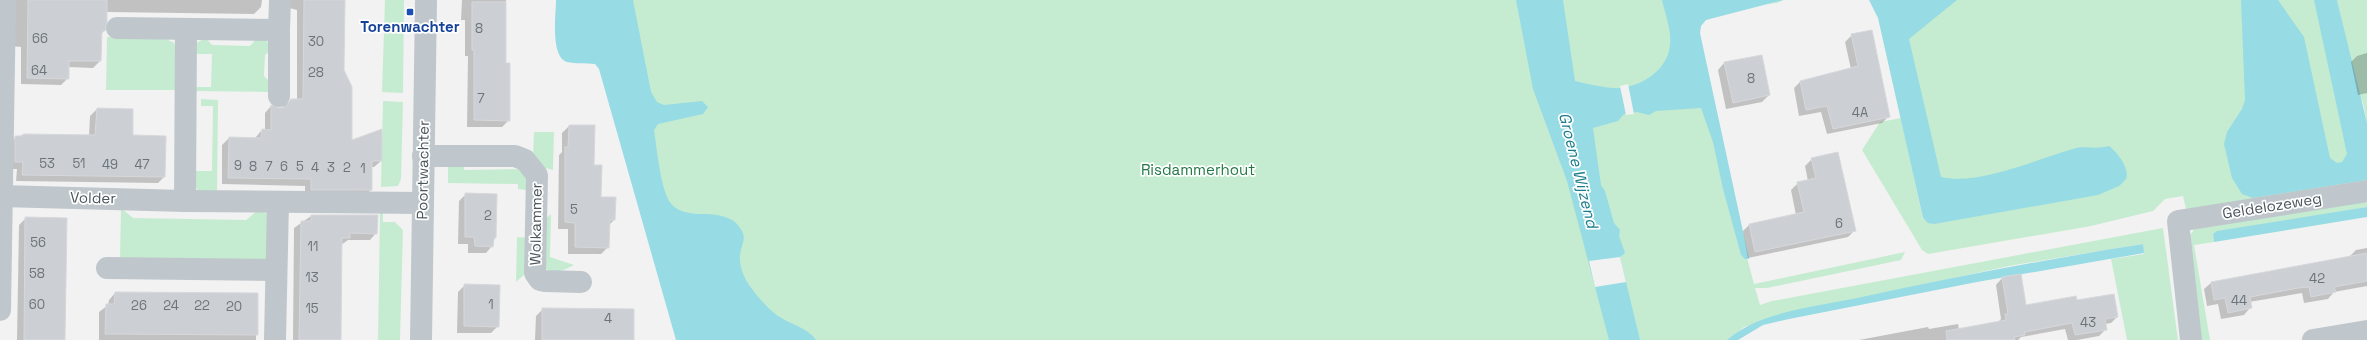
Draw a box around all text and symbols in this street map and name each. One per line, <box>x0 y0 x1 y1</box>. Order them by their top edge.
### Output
marker: Torenwachter <box>405 7 415 17</box>
place label: Torenwachter <box>360 17 460 36</box>
house number: 8 <box>475 20 483 37</box>
house number: 66 <box>32 30 48 47</box>
house number: 30 <box>308 33 324 50</box>
house number: 64 <box>31 62 47 79</box>
house number: 28 <box>308 64 324 81</box>
house number: 8 <box>1747 70 1755 87</box>
house number: 7 <box>477 90 485 107</box>
house number: 4A <box>1852 104 1868 121</box>
water label: Groene Wijzend <box>1554 110 1603 232</box>
street label: Poortwachter <box>412 120 433 220</box>
house number: 53 <box>39 155 55 172</box>
house number: 51 <box>72 155 86 172</box>
house number: 49 <box>102 156 118 173</box>
house number: 47 <box>134 156 150 173</box>
house number: 9 <box>234 157 242 174</box>
house number: 8 <box>249 158 257 175</box>
house number: 7 <box>265 158 273 175</box>
house number: 6 <box>280 158 288 175</box>
house number: 5 <box>296 158 304 175</box>
house number: 4 <box>311 159 319 176</box>
house number: 3 <box>327 159 335 176</box>
house number: 2 <box>343 159 351 176</box>
house number: 1 <box>360 160 366 177</box>
park label: Risdammerhout <box>1141 160 1255 179</box>
street label: Wolkammer <box>525 182 546 266</box>
street label: Volder <box>70 188 116 207</box>
street label: Geldelozeweg <box>2221 188 2323 223</box>
house number: 5 <box>570 201 578 218</box>
house number: 2 <box>484 207 492 224</box>
house number: 6 <box>1835 215 1843 232</box>
house number: 56 <box>30 234 46 251</box>
house number: 11 <box>308 238 318 255</box>
house number: 58 <box>29 265 45 282</box>
house number: 13 <box>305 269 319 286</box>
house number: 42 <box>2309 270 2325 287</box>
house number: 44 <box>2231 292 2247 309</box>
house number: 60 <box>29 296 45 313</box>
house number: 1 <box>488 296 494 313</box>
house number: 26 <box>131 297 147 314</box>
house number: 24 <box>163 297 179 314</box>
house number: 22 <box>194 297 210 314</box>
house number: 20 <box>226 298 242 315</box>
house number: 15 <box>305 300 319 317</box>
house number: 4 <box>604 310 612 327</box>
house number: 43 <box>2080 314 2096 331</box>

